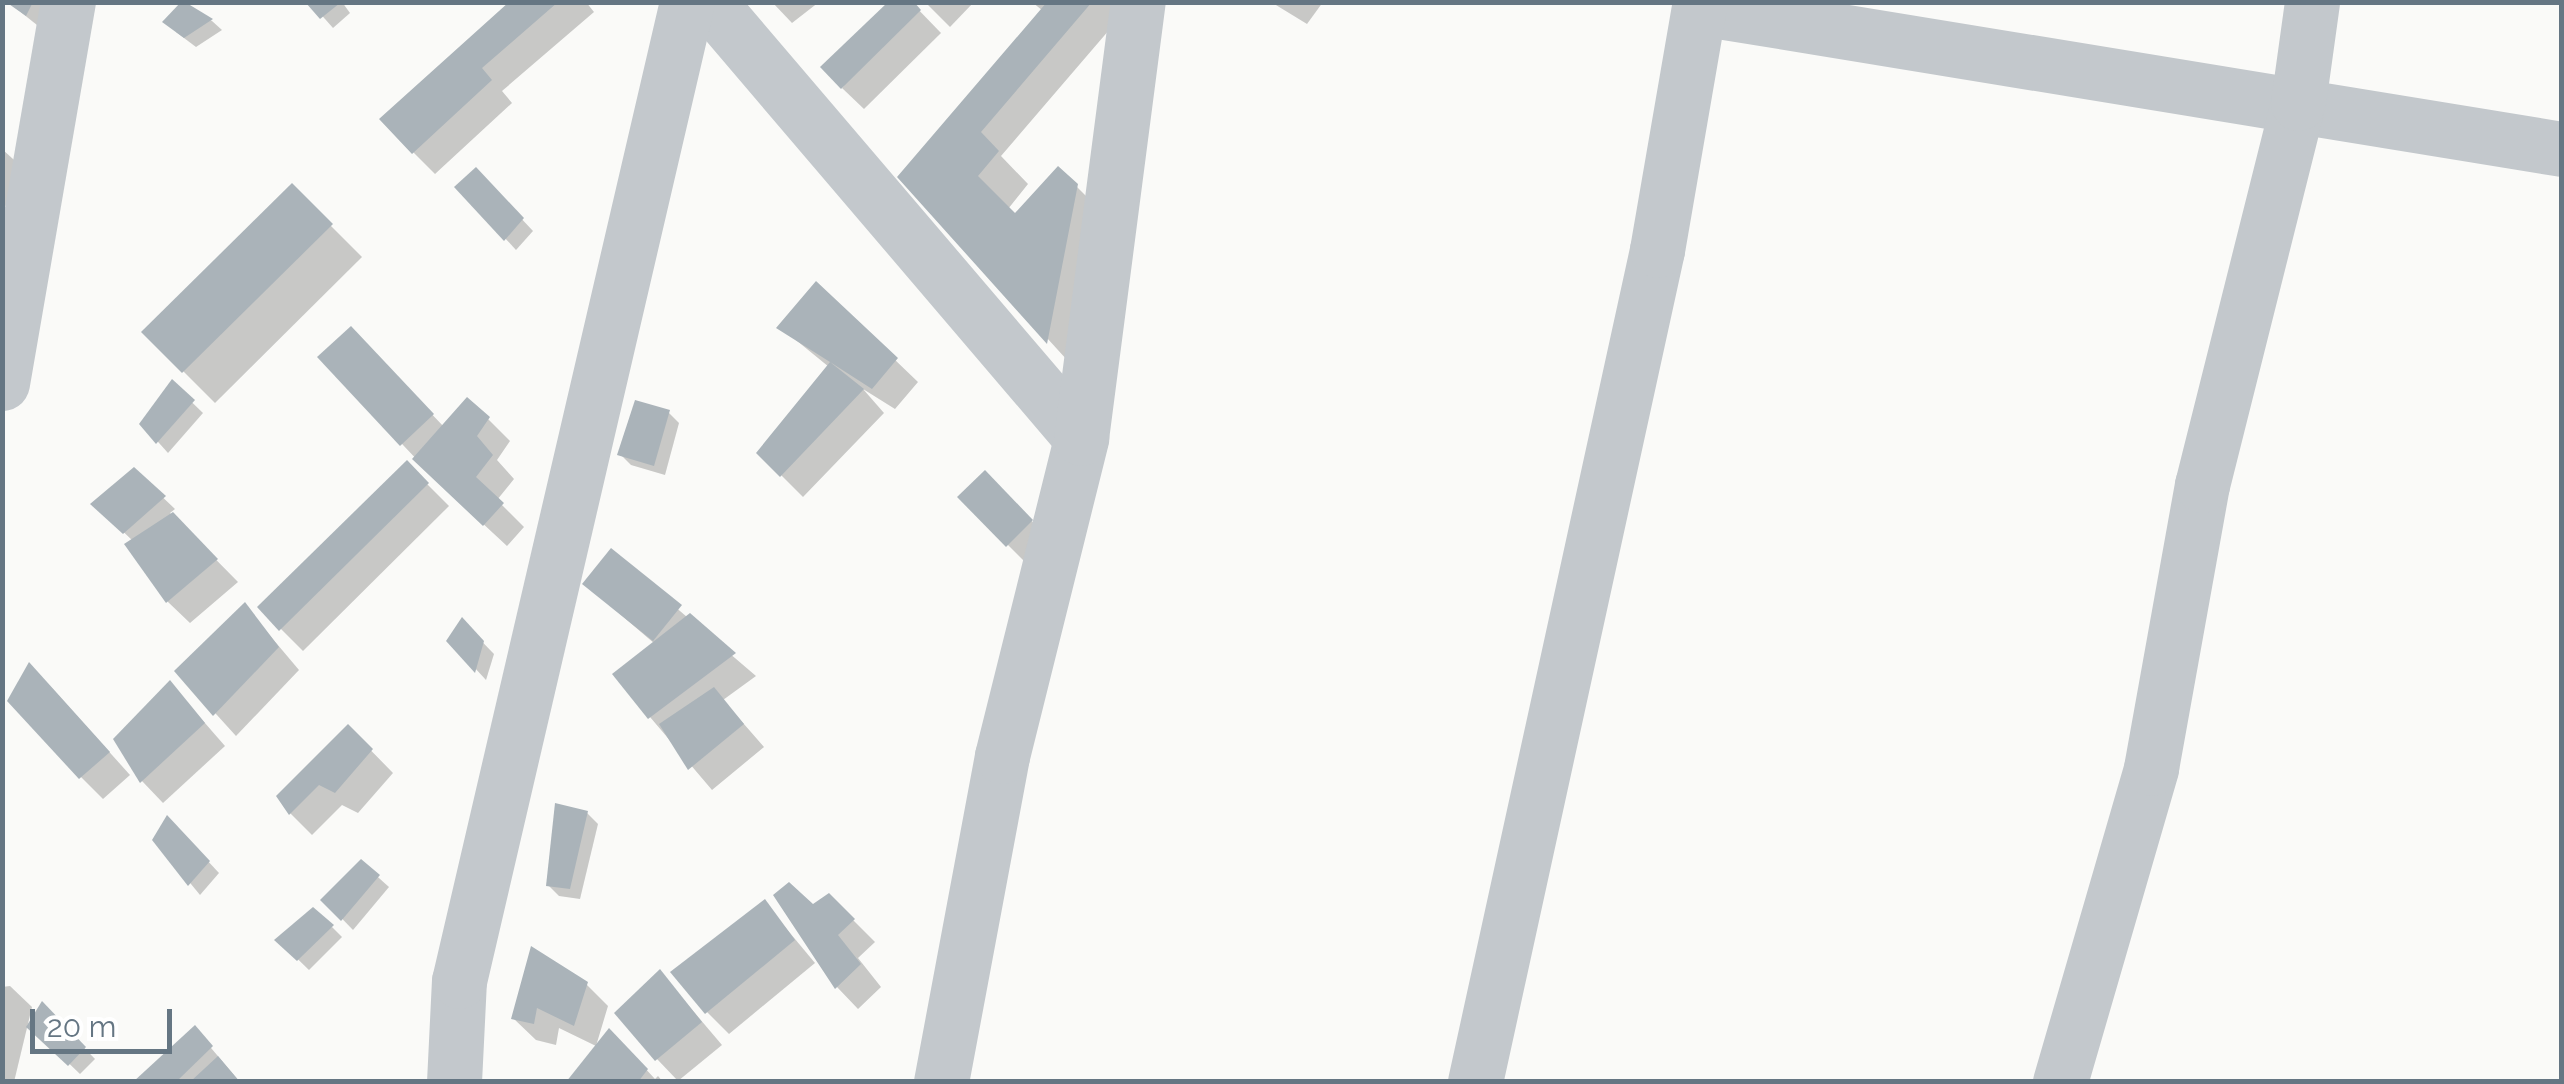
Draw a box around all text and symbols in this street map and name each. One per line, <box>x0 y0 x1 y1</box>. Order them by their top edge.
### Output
scale bar <box>35 989 178 1051</box>
text: 20 m <box>47 1009 116 1044</box>

